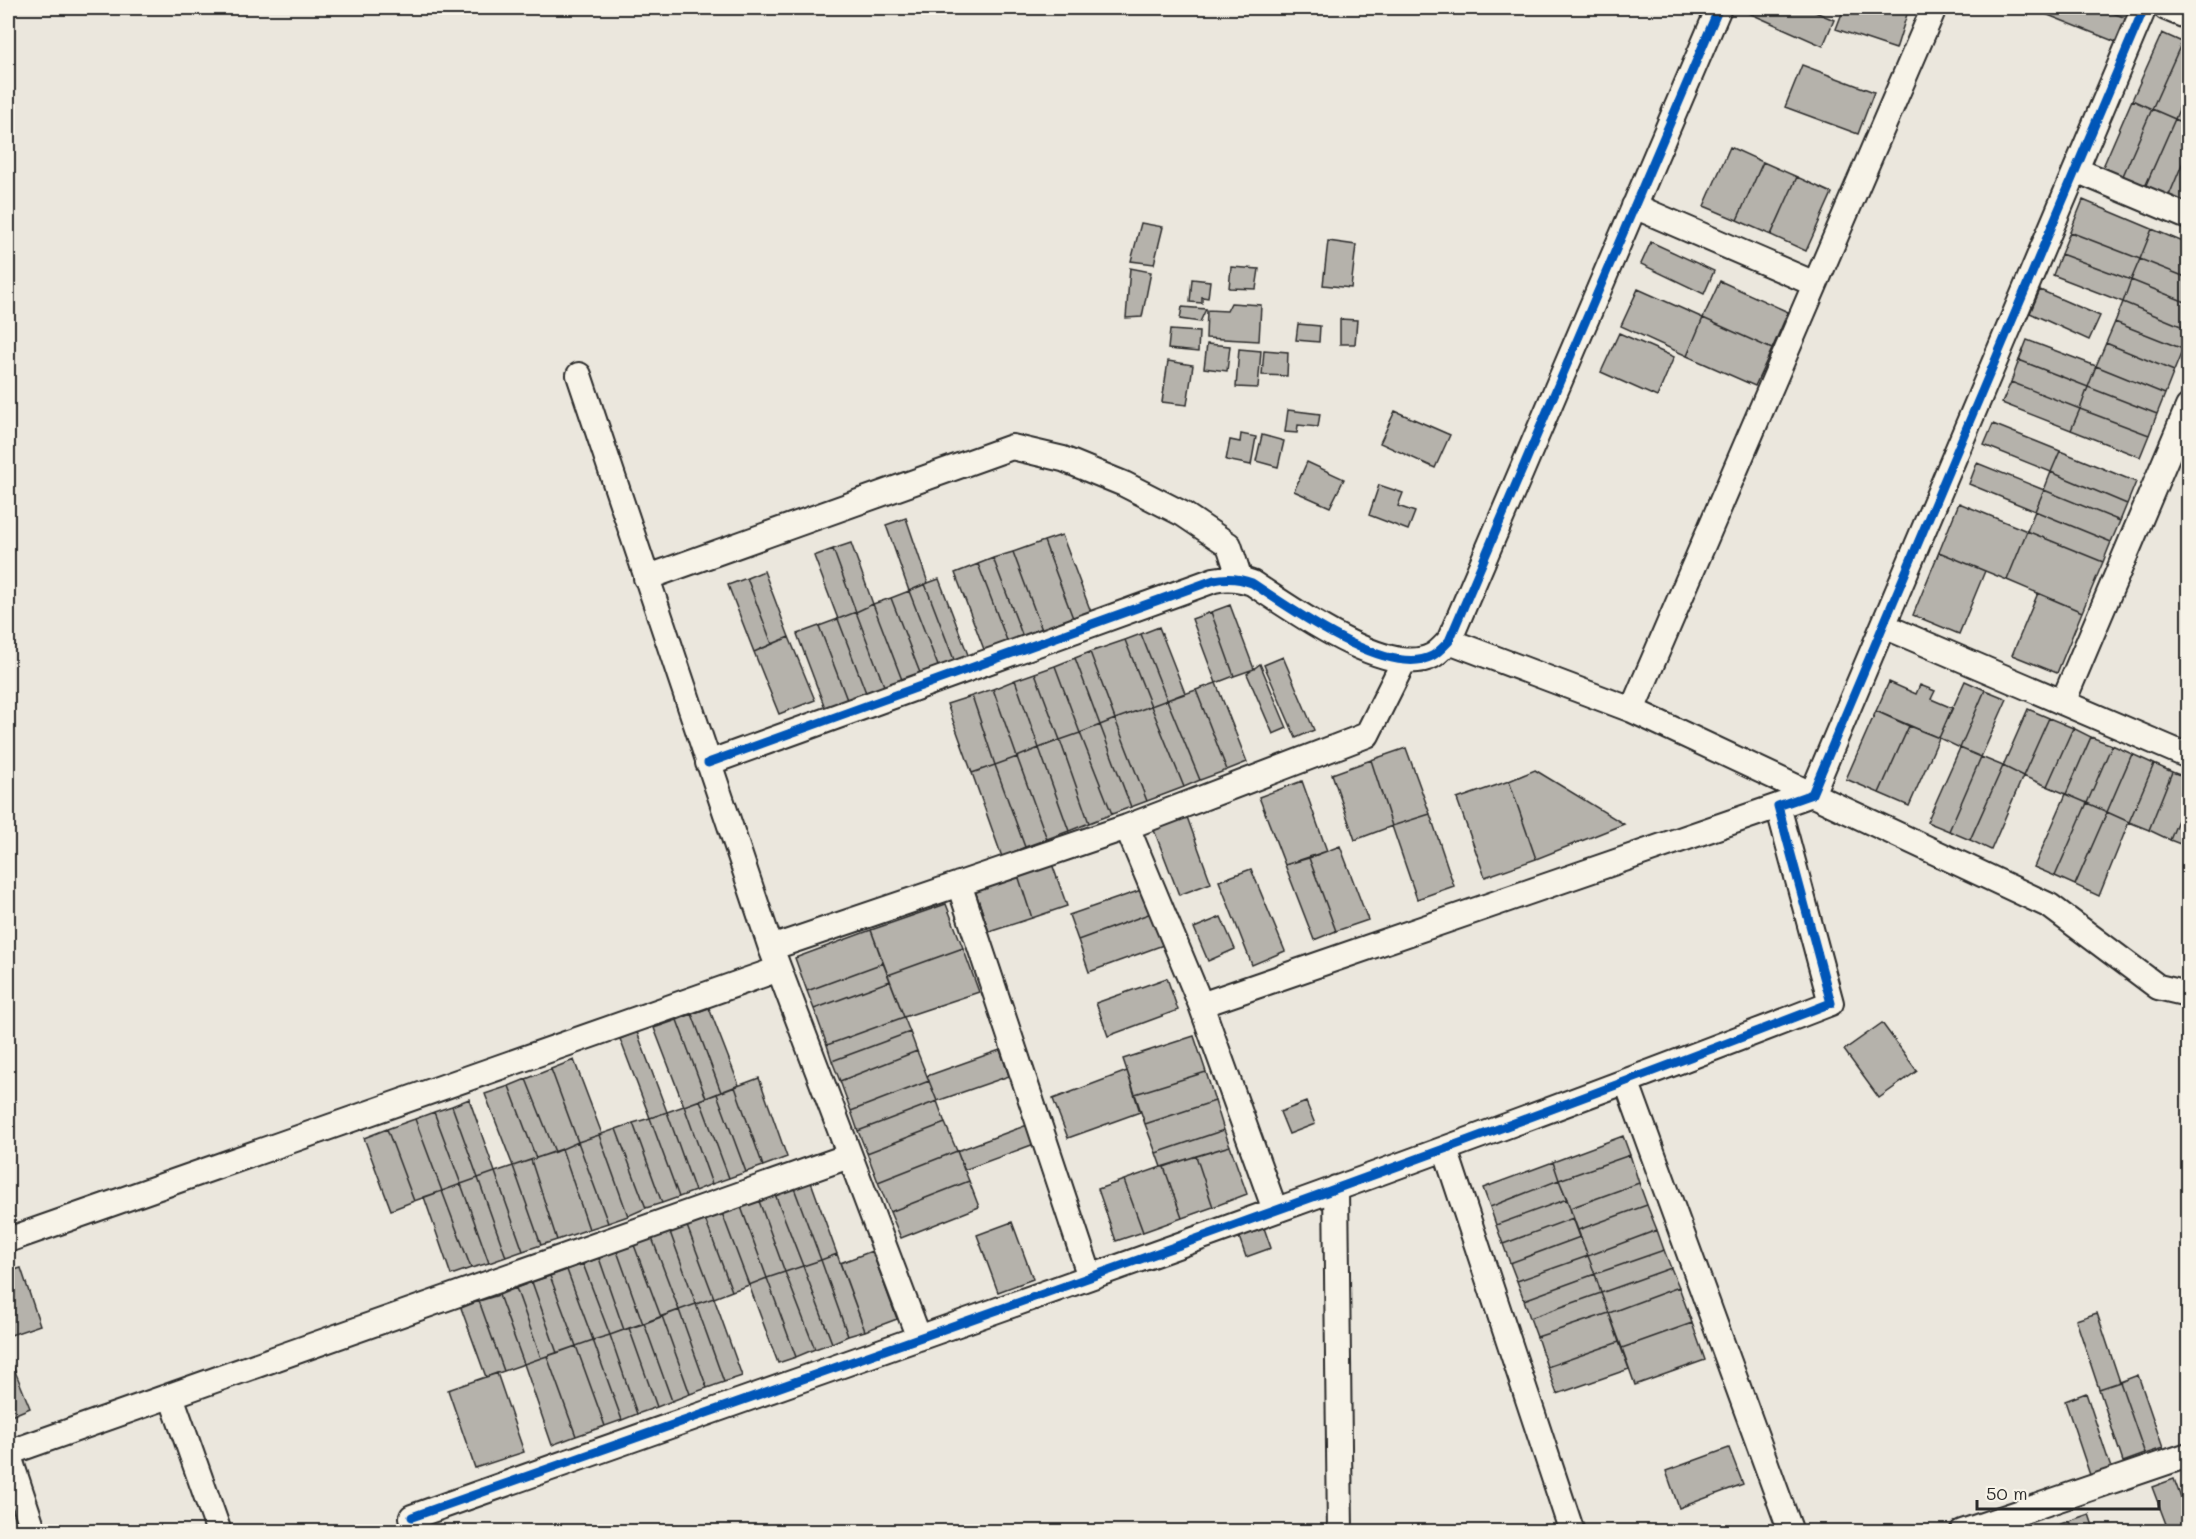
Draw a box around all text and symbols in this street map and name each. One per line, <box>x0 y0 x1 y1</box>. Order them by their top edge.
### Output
scale bar <box>1977 1473 2158 1511</box>
text: 50 m <box>1986 1481 2028 1505</box>

